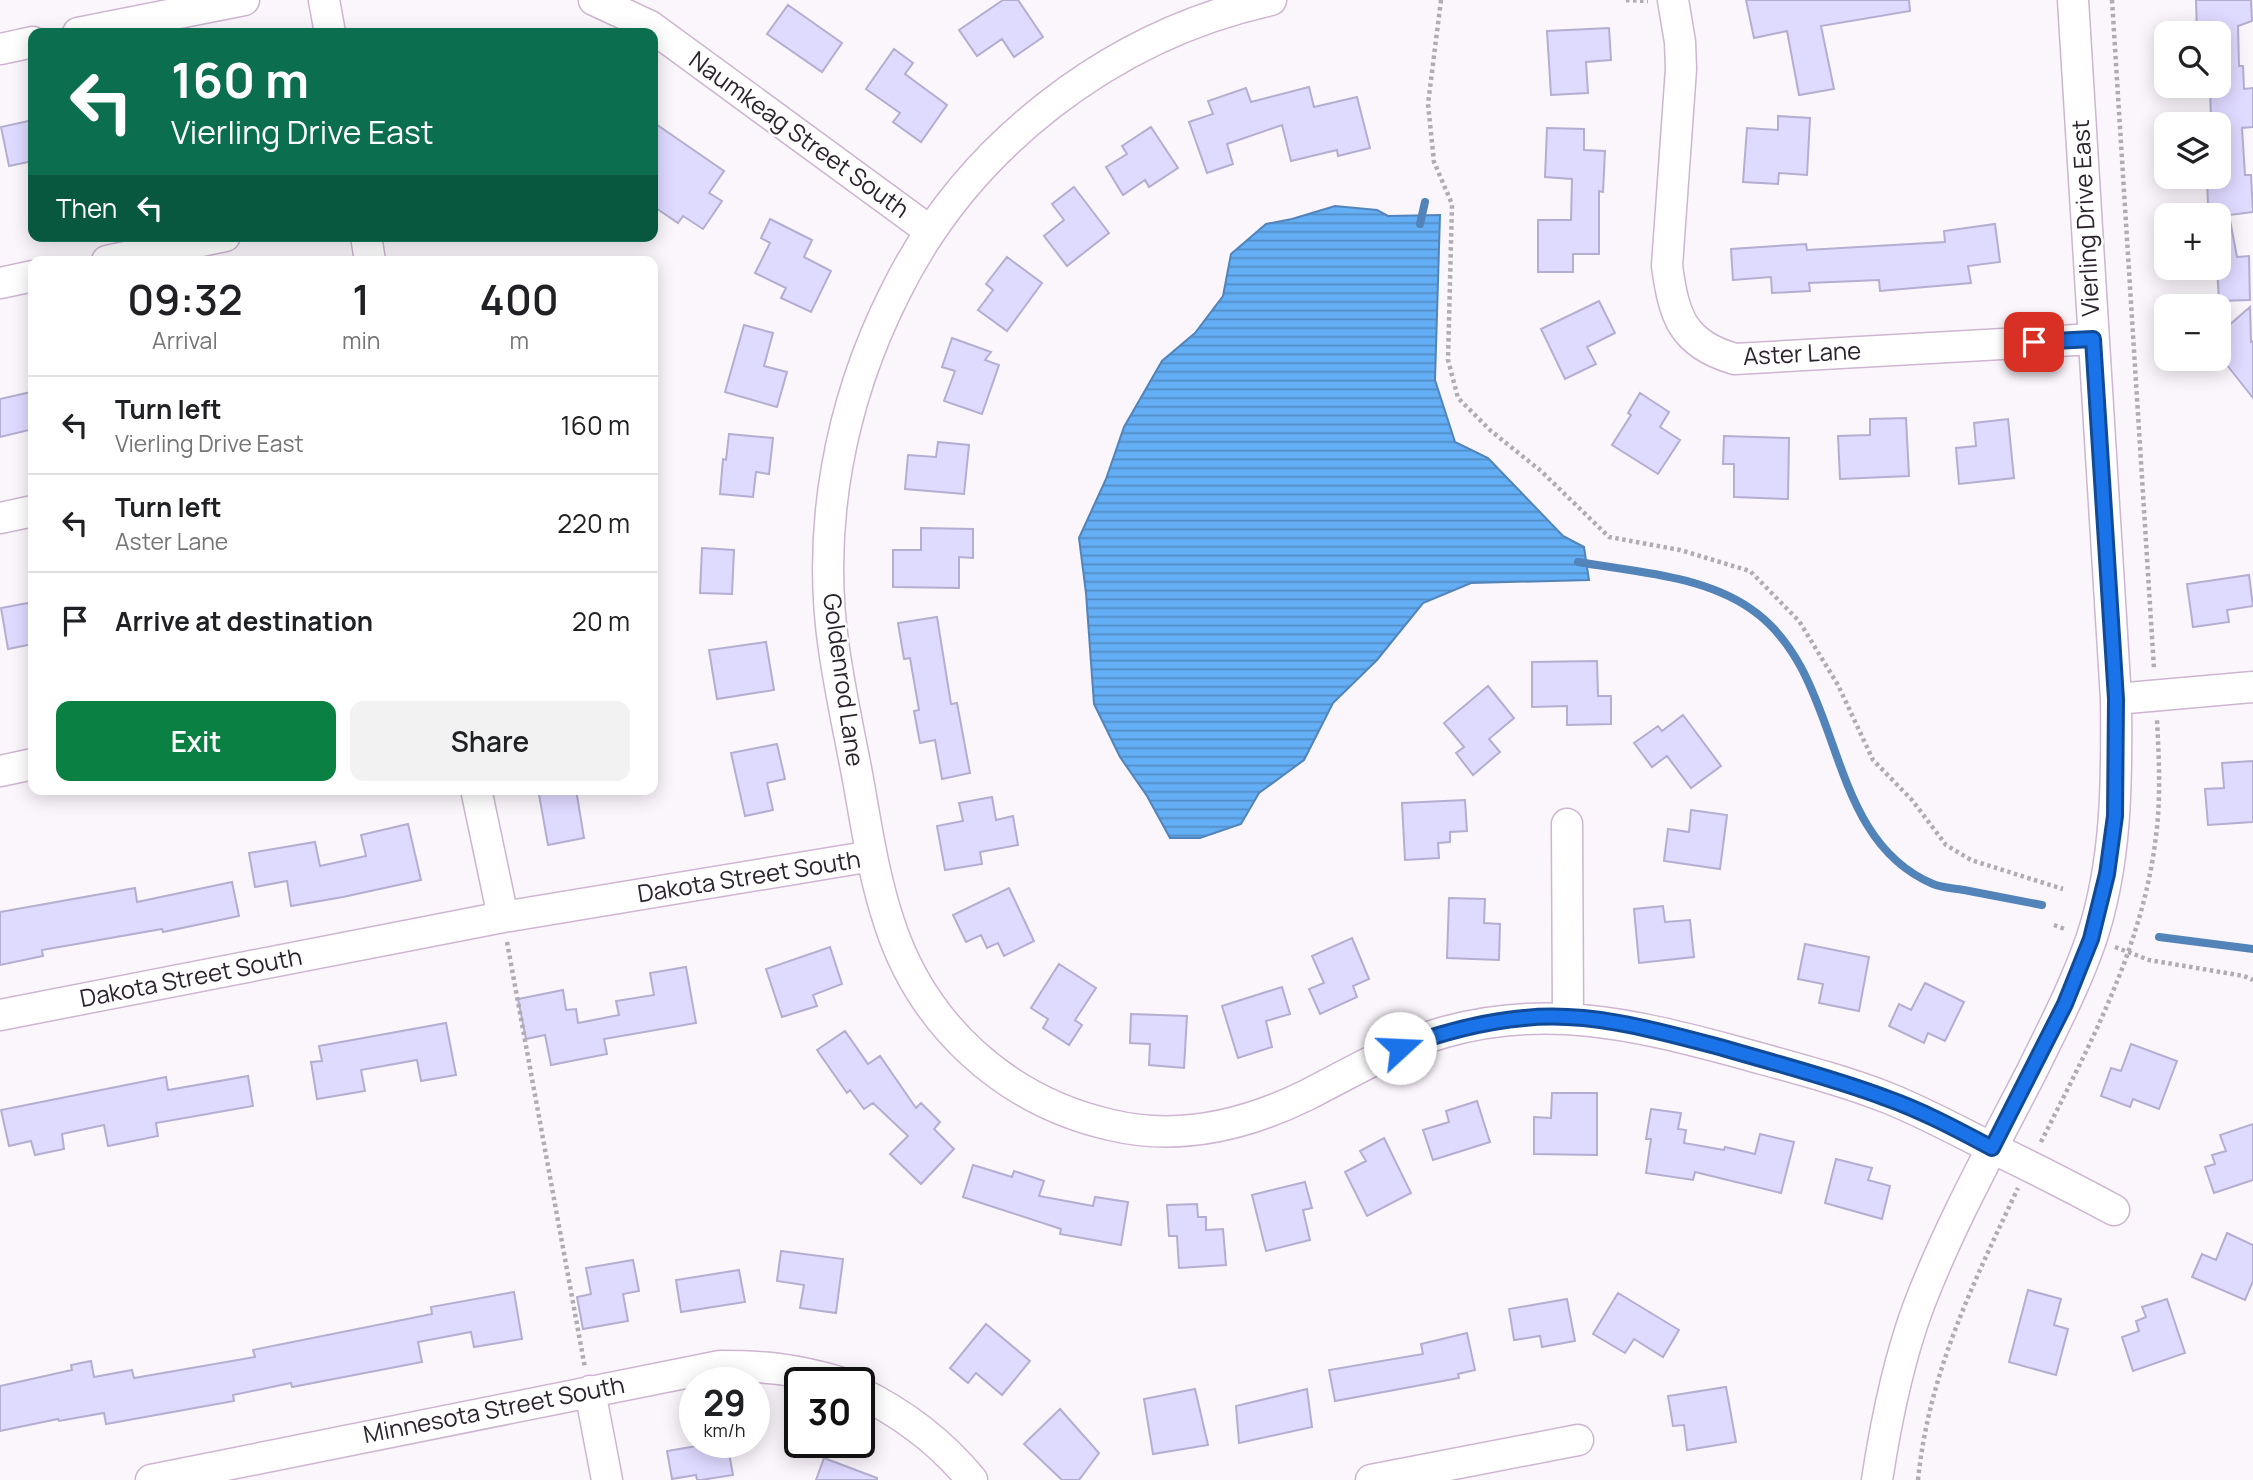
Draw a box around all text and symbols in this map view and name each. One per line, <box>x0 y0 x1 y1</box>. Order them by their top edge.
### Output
map controls <box>2154 21 2231 371</box>
button: search <box>2154 21 2231 98</box>
street label: Naumkeag Street South <box>683 43 917 225</box>
text: 160 m <box>171 46 309 113</box>
icon: left <box>56 56 147 147</box>
text: Vierling Drive East <box>171 110 434 154</box>
button: layers <box>2154 112 2231 189</box>
street label: Vierling Drive East <box>2063 119 2106 317</box>
icon: left <box>131 189 169 227</box>
text: Then <box>56 190 117 226</box>
button: + <box>2154 203 2231 280</box>
text: 09:32 <box>127 270 243 328</box>
text: 1 <box>352 270 370 328</box>
text: 400 <box>480 270 559 328</box>
button: − <box>2154 294 2231 371</box>
pin <box>2004 312 2064 372</box>
icon: arrive <box>2015 323 2053 361</box>
text: Arrival <box>152 324 218 356</box>
text: min <box>342 324 380 356</box>
text: m <box>509 324 529 356</box>
street label: Aster Lane <box>1742 333 1862 372</box>
text: Turn left <box>115 391 222 427</box>
icon: left <box>56 406 94 444</box>
text: 160 m <box>561 407 630 443</box>
text: Vierling Drive East <box>115 427 304 459</box>
text: Turn left <box>115 489 222 525</box>
icon: left <box>56 504 94 542</box>
text: 220 m <box>557 505 630 541</box>
text: Aster Lane <box>115 525 228 557</box>
street label: Goldenrod Lane <box>816 591 873 768</box>
icon: arrive <box>56 602 94 640</box>
text: Arrive at destination <box>115 603 373 639</box>
text: 20 m <box>572 603 630 639</box>
button: Exit <box>56 701 336 781</box>
button: Share <box>350 701 630 781</box>
street label: Dakota Street South <box>635 842 863 909</box>
street label: Dakota Street South <box>77 939 305 1014</box>
position arrow <box>1363 1011 1437 1085</box>
street label: Minnesota Street South <box>360 1367 627 1450</box>
speed limit sign: 30 <box>784 1367 875 1458</box>
text: 29 <box>703 1379 746 1427</box>
text: km/h <box>704 1418 745 1442</box>

